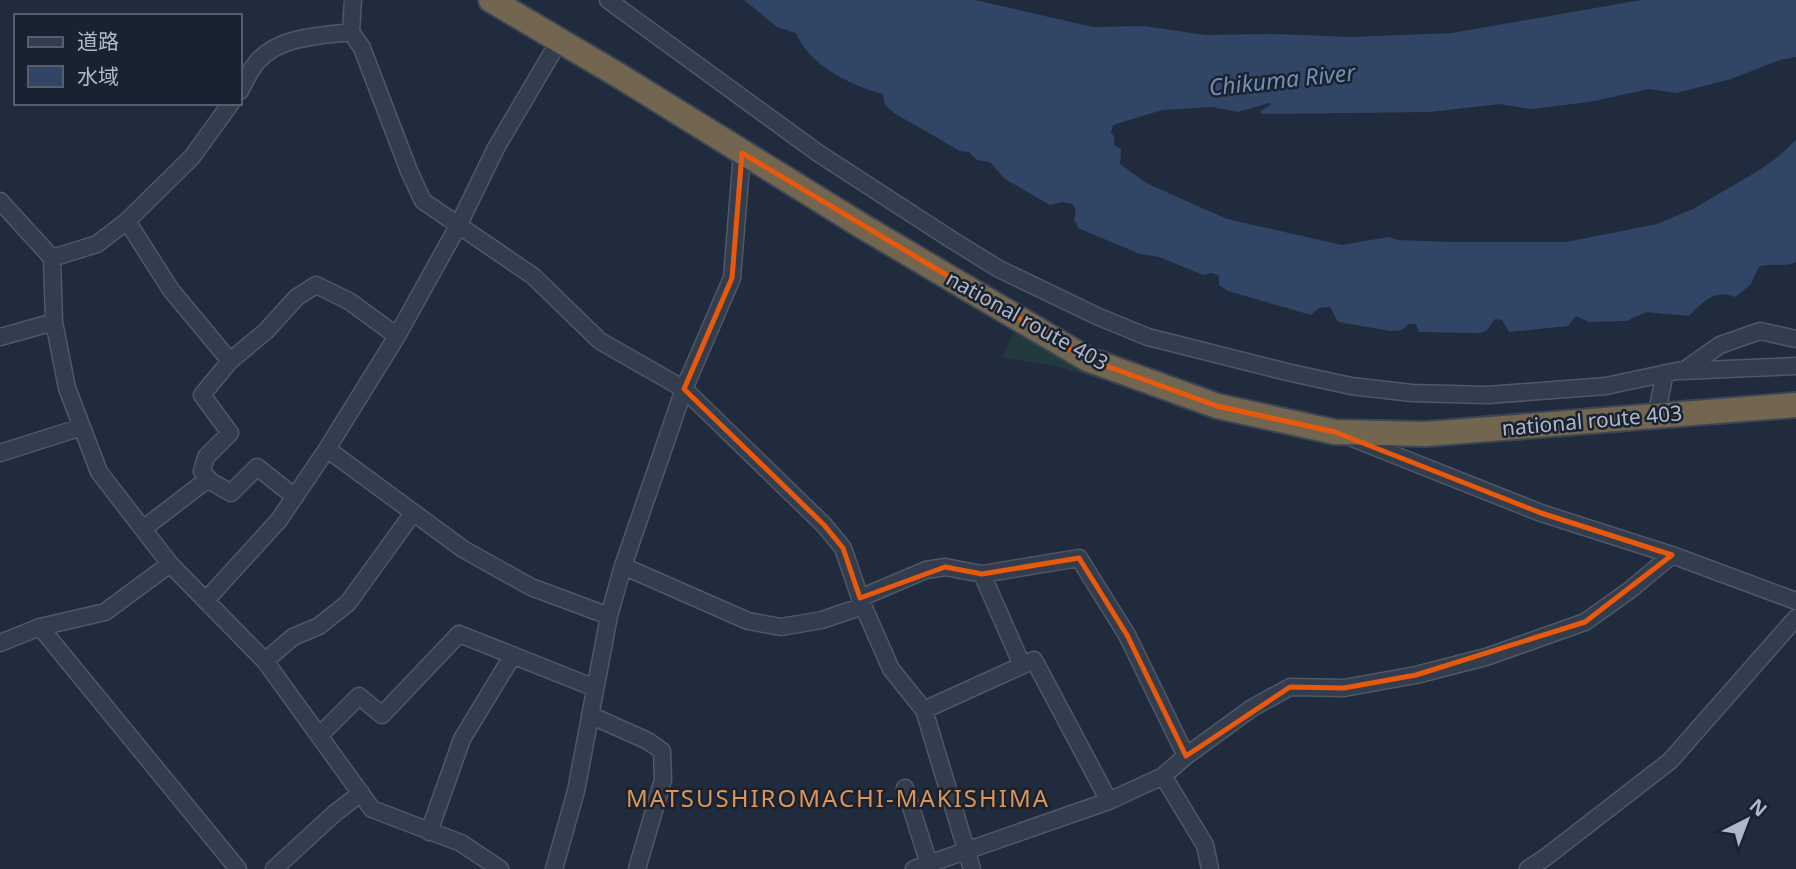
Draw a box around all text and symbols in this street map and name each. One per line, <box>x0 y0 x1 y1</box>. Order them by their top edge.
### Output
legend <box>14 14 242 105</box>
text: 道路 <box>77 27 119 55</box>
water label: Chikuma River <box>1207 55 1358 103</box>
text: 水域 <box>77 62 119 90</box>
street label: national route 403 <box>942 264 1113 376</box>
street label: national route 403 <box>1501 398 1683 442</box>
district label: MATSUSHIROMACHI-MAKISHIMA <box>626 781 1050 814</box>
north arrow <box>1712 785 1782 855</box>
text: N <box>1744 793 1773 822</box>

